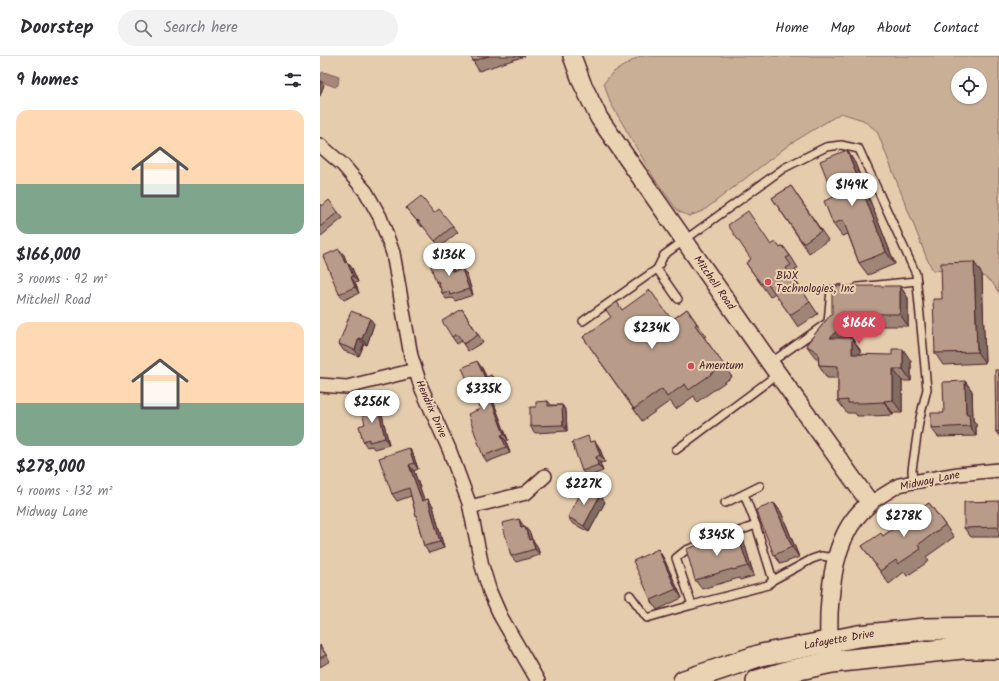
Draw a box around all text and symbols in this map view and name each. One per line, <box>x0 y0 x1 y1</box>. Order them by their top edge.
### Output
search box <box>118 10 398 46</box>
text: Doorstep <box>20 13 94 43</box>
text: Search here <box>164 16 238 40</box>
icon: search <box>132 17 154 39</box>
text: Home <box>775 17 809 39</box>
text: Map <box>831 17 855 39</box>
text: About <box>877 17 911 39</box>
text: Contact <box>933 17 979 39</box>
text: 9 homes <box>16 67 79 94</box>
map controls <box>951 68 987 104</box>
button: locate <box>951 68 987 104</box>
icon: filters <box>282 69 304 91</box>
icon: home <box>124 136 196 208</box>
pin: $149K <box>824 173 880 207</box>
text: $149K <box>835 175 869 196</box>
text: $166,000 <box>16 242 80 269</box>
pin: $136K <box>421 243 477 277</box>
text: $136K <box>432 245 466 266</box>
street label: Mitchell Road <box>689 252 740 314</box>
place label: BWX Technologies, Inc <box>776 267 855 298</box>
text: 3 rooms · 92 m² <box>16 269 108 290</box>
marker: BWX Technologies, Inc <box>763 277 773 287</box>
text: Mitchell Road <box>16 290 91 311</box>
pin: $166K <box>831 311 887 345</box>
text: $166K <box>842 313 876 334</box>
pin: $234K <box>624 316 680 350</box>
text: $234K <box>633 318 671 339</box>
icon: home <box>124 348 196 420</box>
place label: Amentum <box>699 357 744 375</box>
marker: Amentum <box>686 361 696 371</box>
street label: Hendrix Drive <box>410 377 452 441</box>
pin: $335K <box>456 377 512 411</box>
text: $335K <box>466 379 502 400</box>
pin: $256K <box>344 390 400 424</box>
text: $256K <box>354 392 390 413</box>
text: $278,000 <box>16 454 85 481</box>
street label: Midway Lane <box>898 466 962 496</box>
pin: $227K <box>556 472 612 506</box>
text: $227K <box>566 474 602 495</box>
text: 4 rooms · 132 m² <box>16 481 112 502</box>
text: Midway Lane <box>16 502 88 523</box>
pin: $278K <box>876 504 932 538</box>
text: $278K <box>886 506 922 527</box>
pin: $345K <box>689 523 745 557</box>
text: $345K <box>699 525 735 546</box>
street label: Lafayette Drive <box>802 625 876 655</box>

